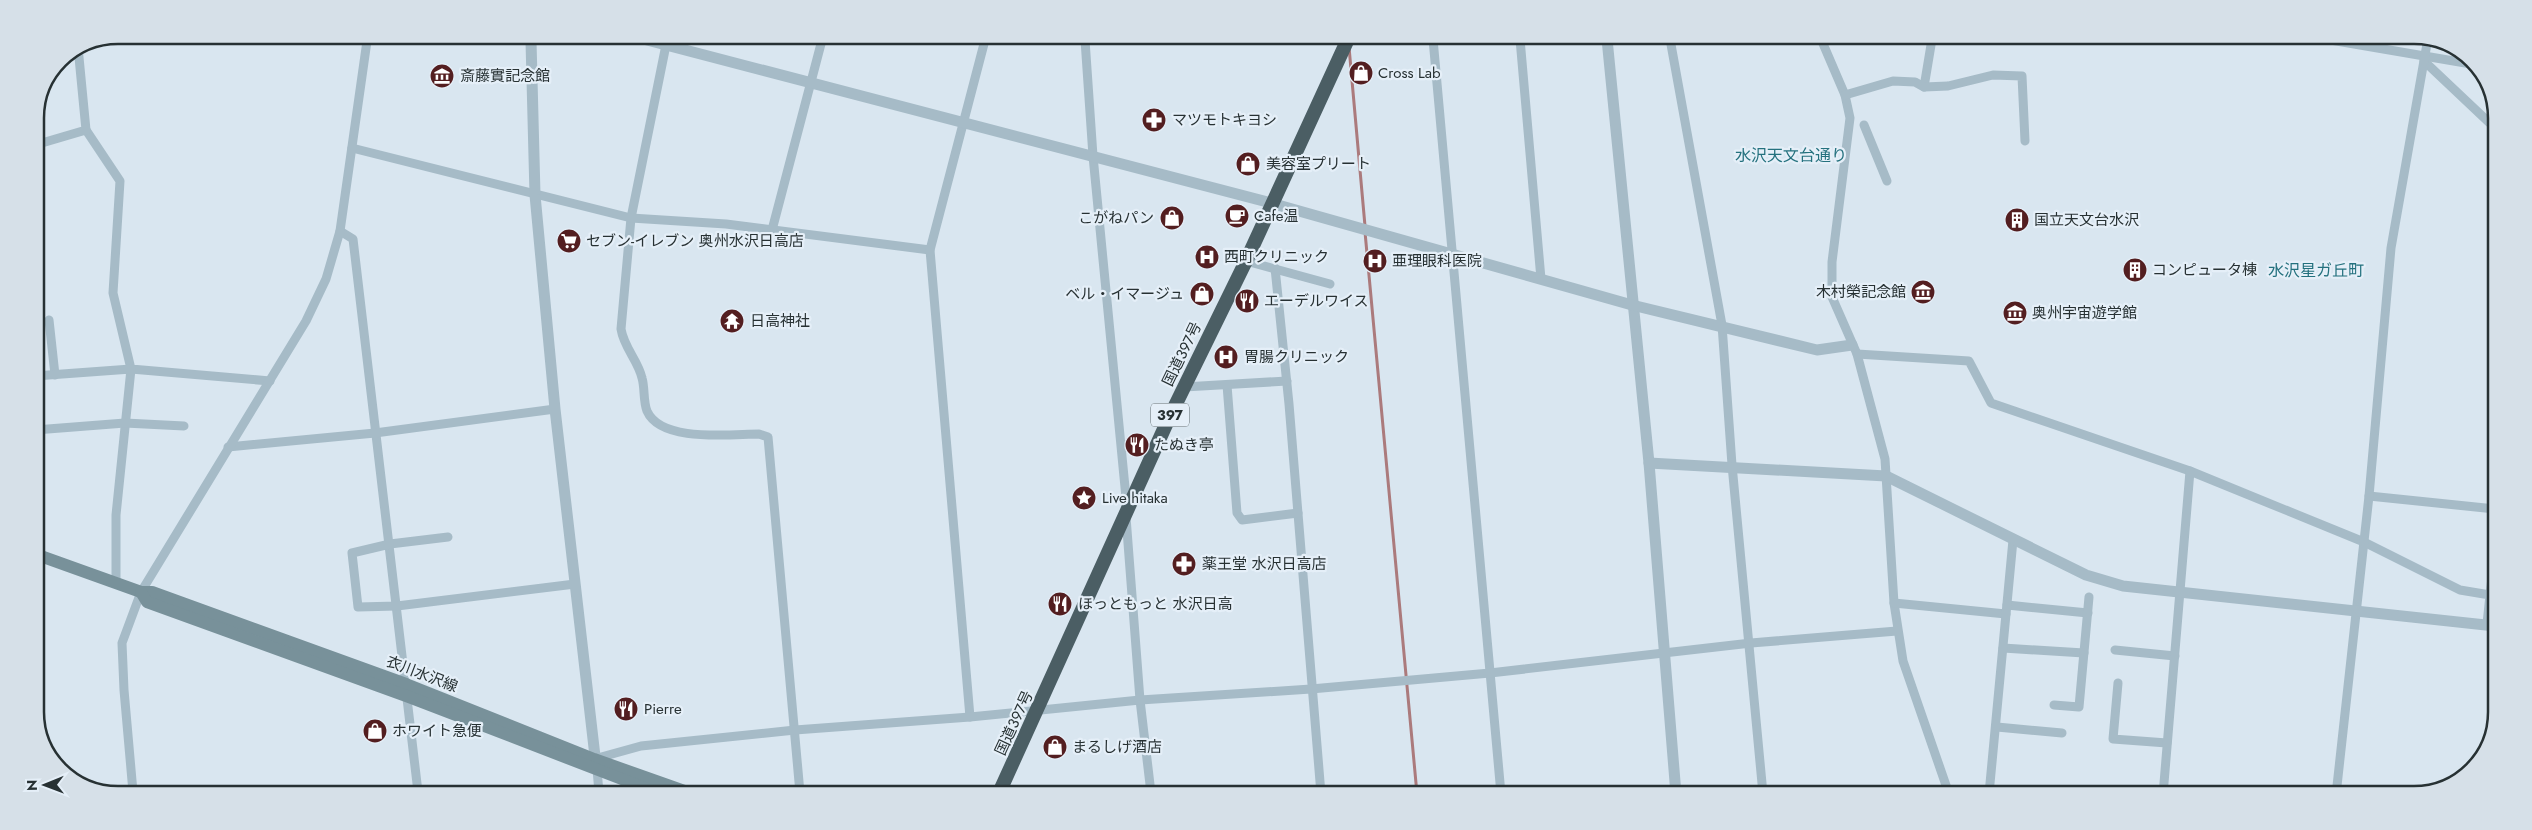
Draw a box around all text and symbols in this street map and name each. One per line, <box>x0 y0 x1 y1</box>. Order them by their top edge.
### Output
shop icon: Cross Lab <box>1348 60 1374 86</box>
place label: Cross Lab <box>1378 62 1441 84</box>
museum icon: 斎藤實記念館 <box>429 63 455 89</box>
place label: 斎藤實記念館 <box>460 65 550 87</box>
pharmacy icon: マツモトキヨシ <box>1141 107 1167 133</box>
place label: マツモトキヨシ <box>1172 109 1277 131</box>
district label: 水沢天文台通り <box>1735 144 1847 167</box>
shop icon: 美容室プリート <box>1235 151 1261 177</box>
place label: 美容室プリート <box>1266 153 1371 175</box>
cafe icon: Cafe温 <box>1224 203 1250 229</box>
shop icon: こがねパン <box>1159 205 1185 231</box>
place label: Cafe温 <box>1254 205 1299 227</box>
place label: こがねパン <box>1078 207 1154 229</box>
building icon: 国立天文台水沢 <box>2004 207 2030 233</box>
place label: 国立天文台水沢 <box>2034 209 2139 231</box>
supermarket icon: セブン-イレブン 奥州水沢日高店 <box>556 228 582 254</box>
place label: セブン-イレブン 奥州水沢日高店 <box>586 230 804 252</box>
hospital icon: 西町クリニック <box>1194 244 1220 270</box>
place label: 西町クリニック <box>1224 246 1329 268</box>
hospital icon: 亜理眼科医院 <box>1362 248 1388 274</box>
place label: 亜理眼科医院 <box>1392 250 1482 272</box>
building icon: コンピュータ棟 <box>2122 257 2148 283</box>
place label: コンピュータ棟 <box>2152 259 2257 281</box>
district label: 水沢星ガ丘町 <box>2268 259 2364 282</box>
museum icon: 木村榮記念館 <box>1910 279 1936 305</box>
shop icon: ベル・イマージュ <box>1189 281 1215 307</box>
place label: 木村榮記念館 <box>1816 281 1906 303</box>
place label: ベル・イマージュ <box>1065 283 1184 305</box>
restaurant icon: エーデルワイス <box>1234 288 1260 314</box>
place label: エーデルワイス <box>1264 290 1369 312</box>
museum icon: 奥州宇宙遊学館 <box>2002 300 2028 326</box>
place label: 奥州宇宙遊学館 <box>2032 302 2137 324</box>
temple icon: 日高神社 <box>719 308 745 334</box>
place label: 日高神社 <box>750 310 810 332</box>
street label: 国道397号 <box>1157 318 1207 390</box>
hospital icon: 胃腸クリニック <box>1213 344 1239 370</box>
place label: 胃腸クリニック <box>1244 346 1349 368</box>
road number: 397 <box>1151 404 1189 426</box>
restaurant icon: たぬき亭 <box>1124 432 1150 458</box>
place label: たぬき亭 <box>1154 434 1214 456</box>
place icon: Live hitaka <box>1071 485 1097 511</box>
place label: Live hitaka <box>1102 487 1168 509</box>
pharmacy icon: 薬王堂 水沢日高店 <box>1171 551 1197 577</box>
place label: 薬王堂 水沢日高店 <box>1202 553 1327 575</box>
restaurant icon: ほっともっと 水沢日高 <box>1047 591 1073 617</box>
place label: ほっともっと 水沢日高 <box>1078 593 1233 615</box>
street label: 衣川水沢線 <box>383 650 461 698</box>
street label: 国道397号 <box>989 687 1039 759</box>
restaurant icon: Pierre <box>613 696 639 722</box>
place label: Pierre <box>644 698 682 720</box>
shop icon: ホワイト急便 <box>362 718 388 744</box>
place label: ホワイト急便 <box>392 720 482 742</box>
shop icon: まるしげ酒店 <box>1042 734 1068 760</box>
place label: まるしげ酒店 <box>1072 736 1162 758</box>
north arrow <box>20 760 70 810</box>
text: N <box>22 779 42 791</box>

